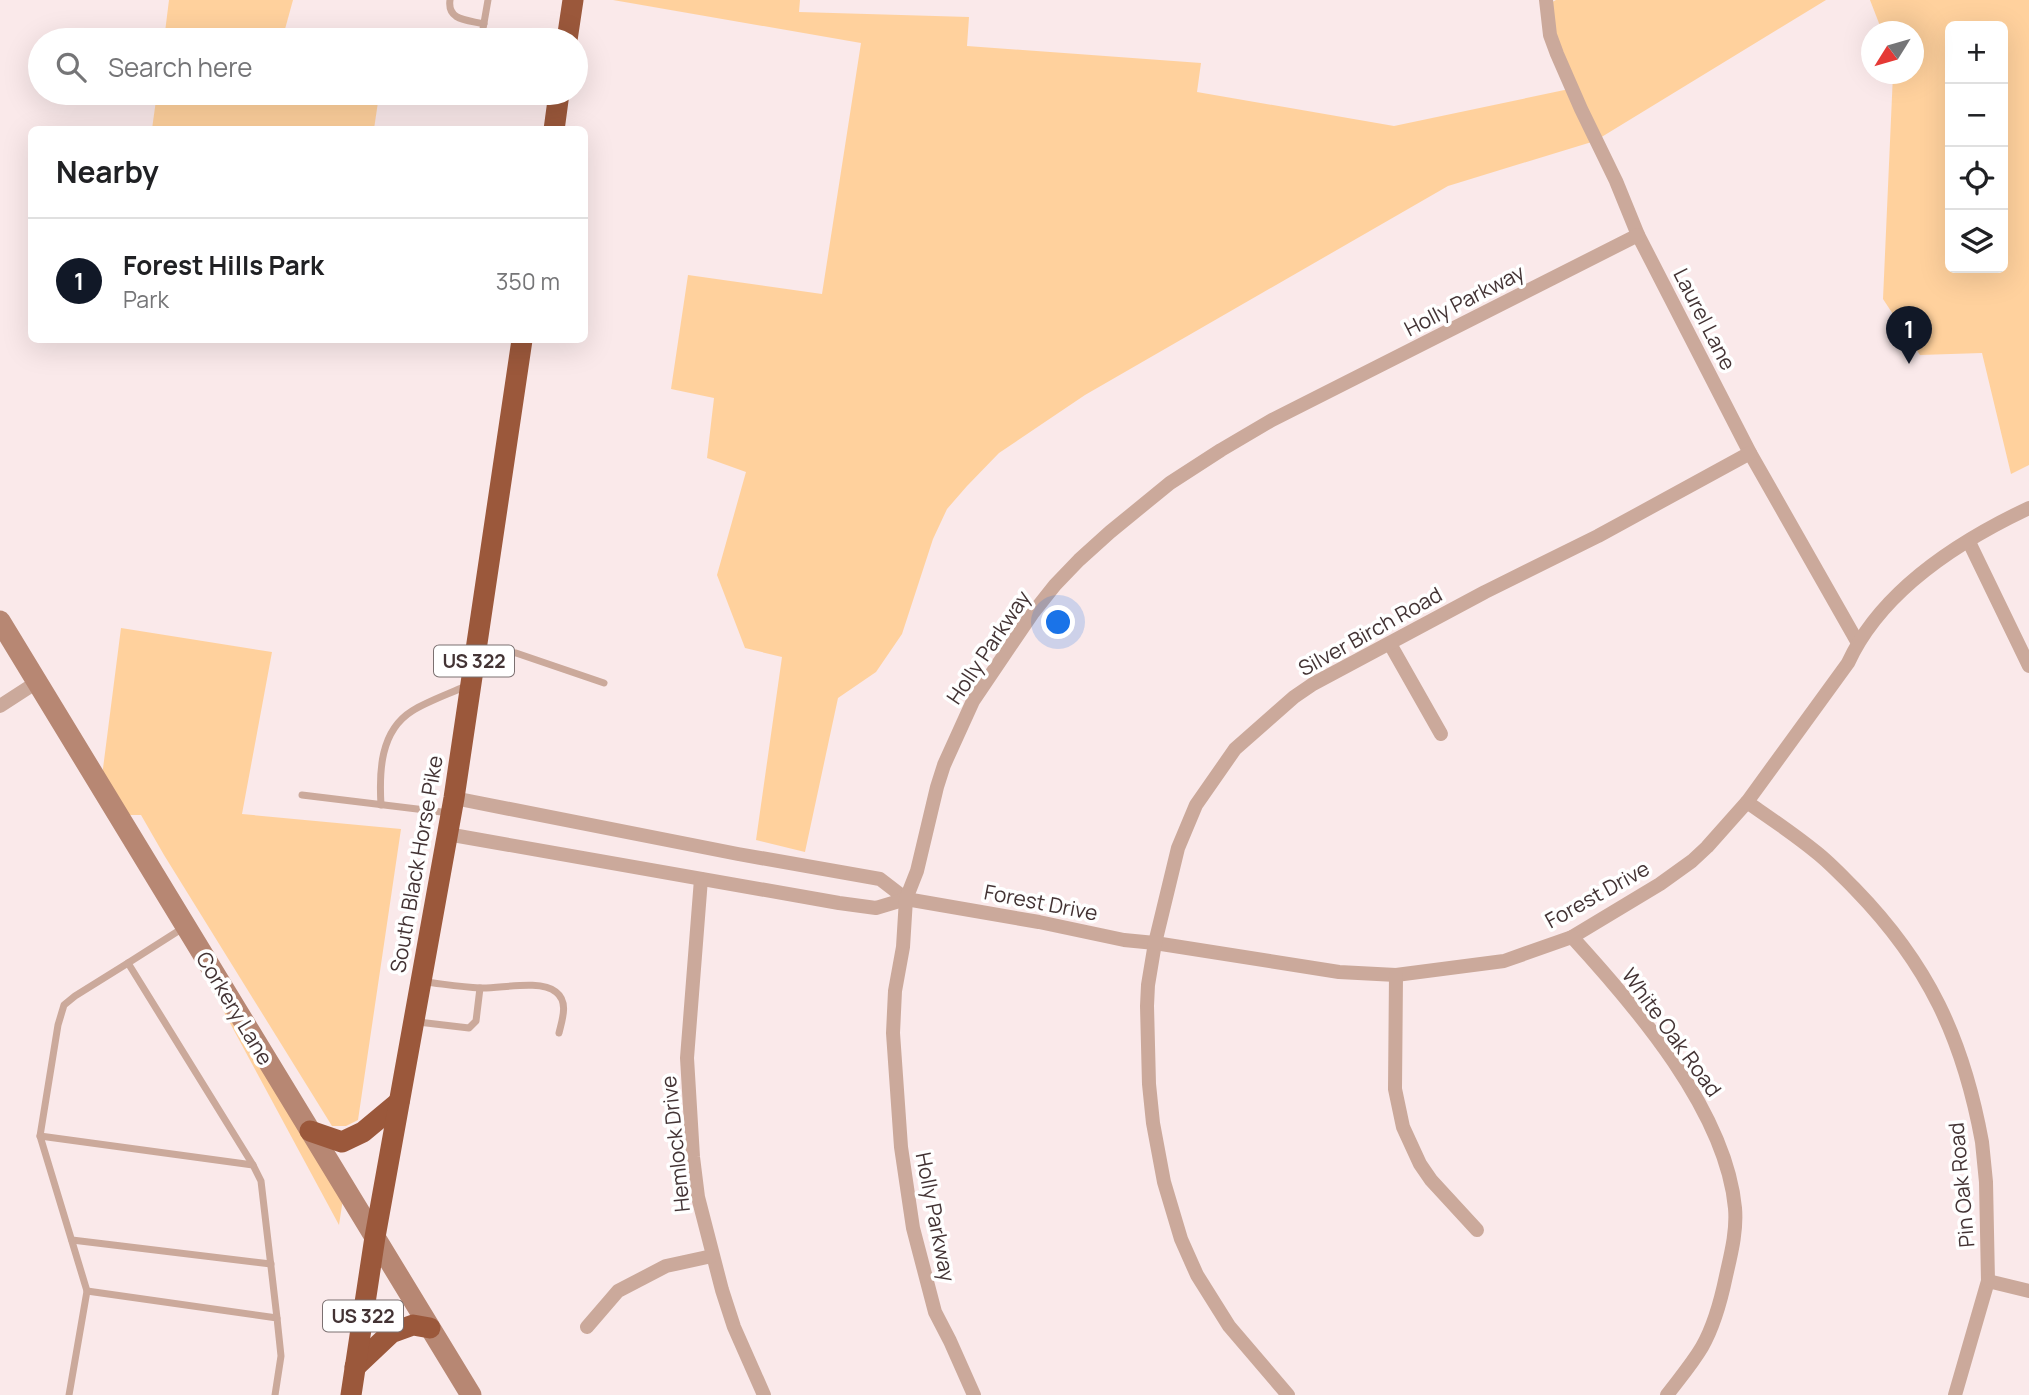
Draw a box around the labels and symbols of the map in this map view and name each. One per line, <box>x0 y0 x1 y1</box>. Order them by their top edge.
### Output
north arrow <box>1861 21 1924 84</box>
street label: Holly Parkway <box>1399 258 1529 342</box>
street label: Laurel Lane <box>1667 263 1743 375</box>
pin: 1 <box>1886 306 1932 364</box>
street label: Silver Birch Road <box>1293 580 1447 682</box>
street label: Holly Parkway <box>940 585 1036 709</box>
your location <box>1041 605 1075 639</box>
road number: US 322 <box>434 646 514 676</box>
street label: South Black Horse Pike <box>383 753 449 975</box>
street label: Forest Drive <box>1540 854 1654 934</box>
street label: Forest Drive <box>982 877 1100 927</box>
street label: Corkery Lane <box>190 946 280 1070</box>
street label: White Oak Road <box>1616 962 1728 1102</box>
street label: Hemlock Drive <box>654 1075 696 1213</box>
street label: Pin Oak Road <box>1942 1121 1980 1249</box>
street label: Holly Parkway <box>910 1150 962 1284</box>
road number: US 322 <box>323 1300 403 1332</box>

